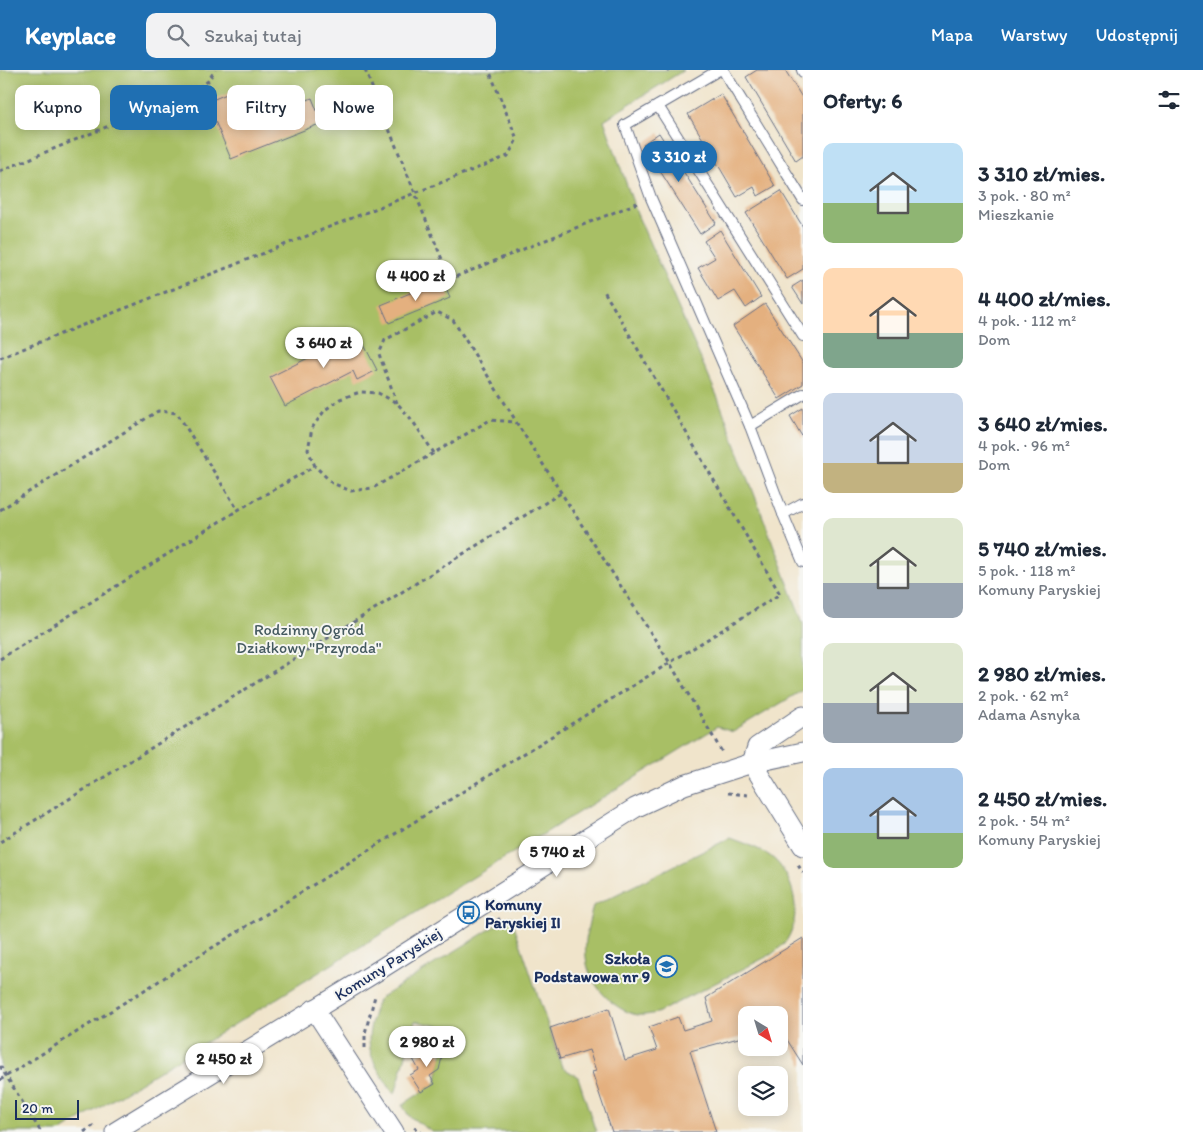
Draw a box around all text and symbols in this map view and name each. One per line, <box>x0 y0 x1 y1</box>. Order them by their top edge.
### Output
search box <box>146 13 496 58</box>
text: Keyplace <box>25 21 116 50</box>
icon: search <box>164 21 192 49</box>
text: Szukaj tutaj <box>204 24 302 47</box>
text: Mapa <box>931 24 973 46</box>
text: Warstwy <box>1001 24 1068 46</box>
text: Udostępnij <box>1096 24 1178 46</box>
chip: Kupno <box>15 85 100 130</box>
chip: Wynajem <box>110 85 217 130</box>
chip: Filtry <box>227 85 305 130</box>
chip: Nowe <box>315 85 393 130</box>
icon: filters <box>1155 86 1183 114</box>
text: Oferty: 6 <box>823 88 902 113</box>
pin: 3 310 zł <box>627 140 731 183</box>
text: 3 310 zł <box>652 147 706 166</box>
text: 3 310 zł/mies. <box>978 161 1105 186</box>
icon: home <box>863 163 923 223</box>
text: 3 pok. · 80 m² <box>978 186 1071 205</box>
text: Mieszkanie <box>978 205 1054 224</box>
pin: 4 400 zł <box>364 260 468 302</box>
text: 4 400 zł <box>387 266 445 285</box>
text: 4 400 zł/mies. <box>978 286 1111 311</box>
icon: home <box>863 288 923 348</box>
text: 4 pok. · 112 m² <box>978 311 1076 330</box>
pin: 3 640 zł <box>272 326 376 369</box>
text: Dom <box>978 330 1010 349</box>
text: 3 640 zł <box>296 333 352 352</box>
text: 3 640 zł/mies. <box>978 411 1108 436</box>
icon: home <box>863 413 923 473</box>
text: 4 pok. · 96 m² <box>978 436 1070 455</box>
text: Dom <box>978 455 1010 474</box>
text: 5 740 zł/mies. <box>978 536 1107 561</box>
icon: home <box>863 538 923 598</box>
text: 5 pok. · 118 m² <box>978 561 1075 580</box>
text: Komuny Paryskiej <box>978 580 1101 599</box>
park label: Rodzinny Ogród Działkowy "Przyroda" <box>236 620 382 657</box>
text: 2 980 zł/mies. <box>978 661 1106 686</box>
icon: home <box>863 663 923 723</box>
text: 2 pok. · 62 m² <box>978 686 1069 705</box>
text: Adama Asnyka <box>978 705 1080 724</box>
text: 2 450 zł/mies. <box>978 786 1107 811</box>
icon: home <box>863 788 923 848</box>
text: 2 pok. · 54 m² <box>978 811 1070 830</box>
text: Komuny Paryskiej <box>978 830 1101 849</box>
pin: 5 740 zł <box>505 836 609 878</box>
text: 5 740 zł <box>529 842 585 861</box>
place label: Komuny Paryskiej II <box>485 895 561 933</box>
bus stop icon: Komuny Paryskiej II <box>457 901 481 925</box>
street label: Komuny Paryskiej <box>331 923 445 1005</box>
place label: Szkoła Podstawowa nr 9 <box>534 949 650 986</box>
school or university icon: Szkoła Podstawowa nr 9 <box>654 955 678 979</box>
north arrow <box>738 1006 788 1056</box>
map controls <box>738 1006 788 1116</box>
pin: 2 980 zł <box>375 1026 479 1068</box>
text: 2 980 zł <box>400 1032 454 1051</box>
pin: 2 450 zł <box>172 1042 276 1085</box>
text: 2 450 zł <box>196 1049 252 1068</box>
button: layers <box>738 1066 788 1116</box>
scale bar <box>15 1097 79 1120</box>
text: 20 m <box>22 1100 53 1117</box>

